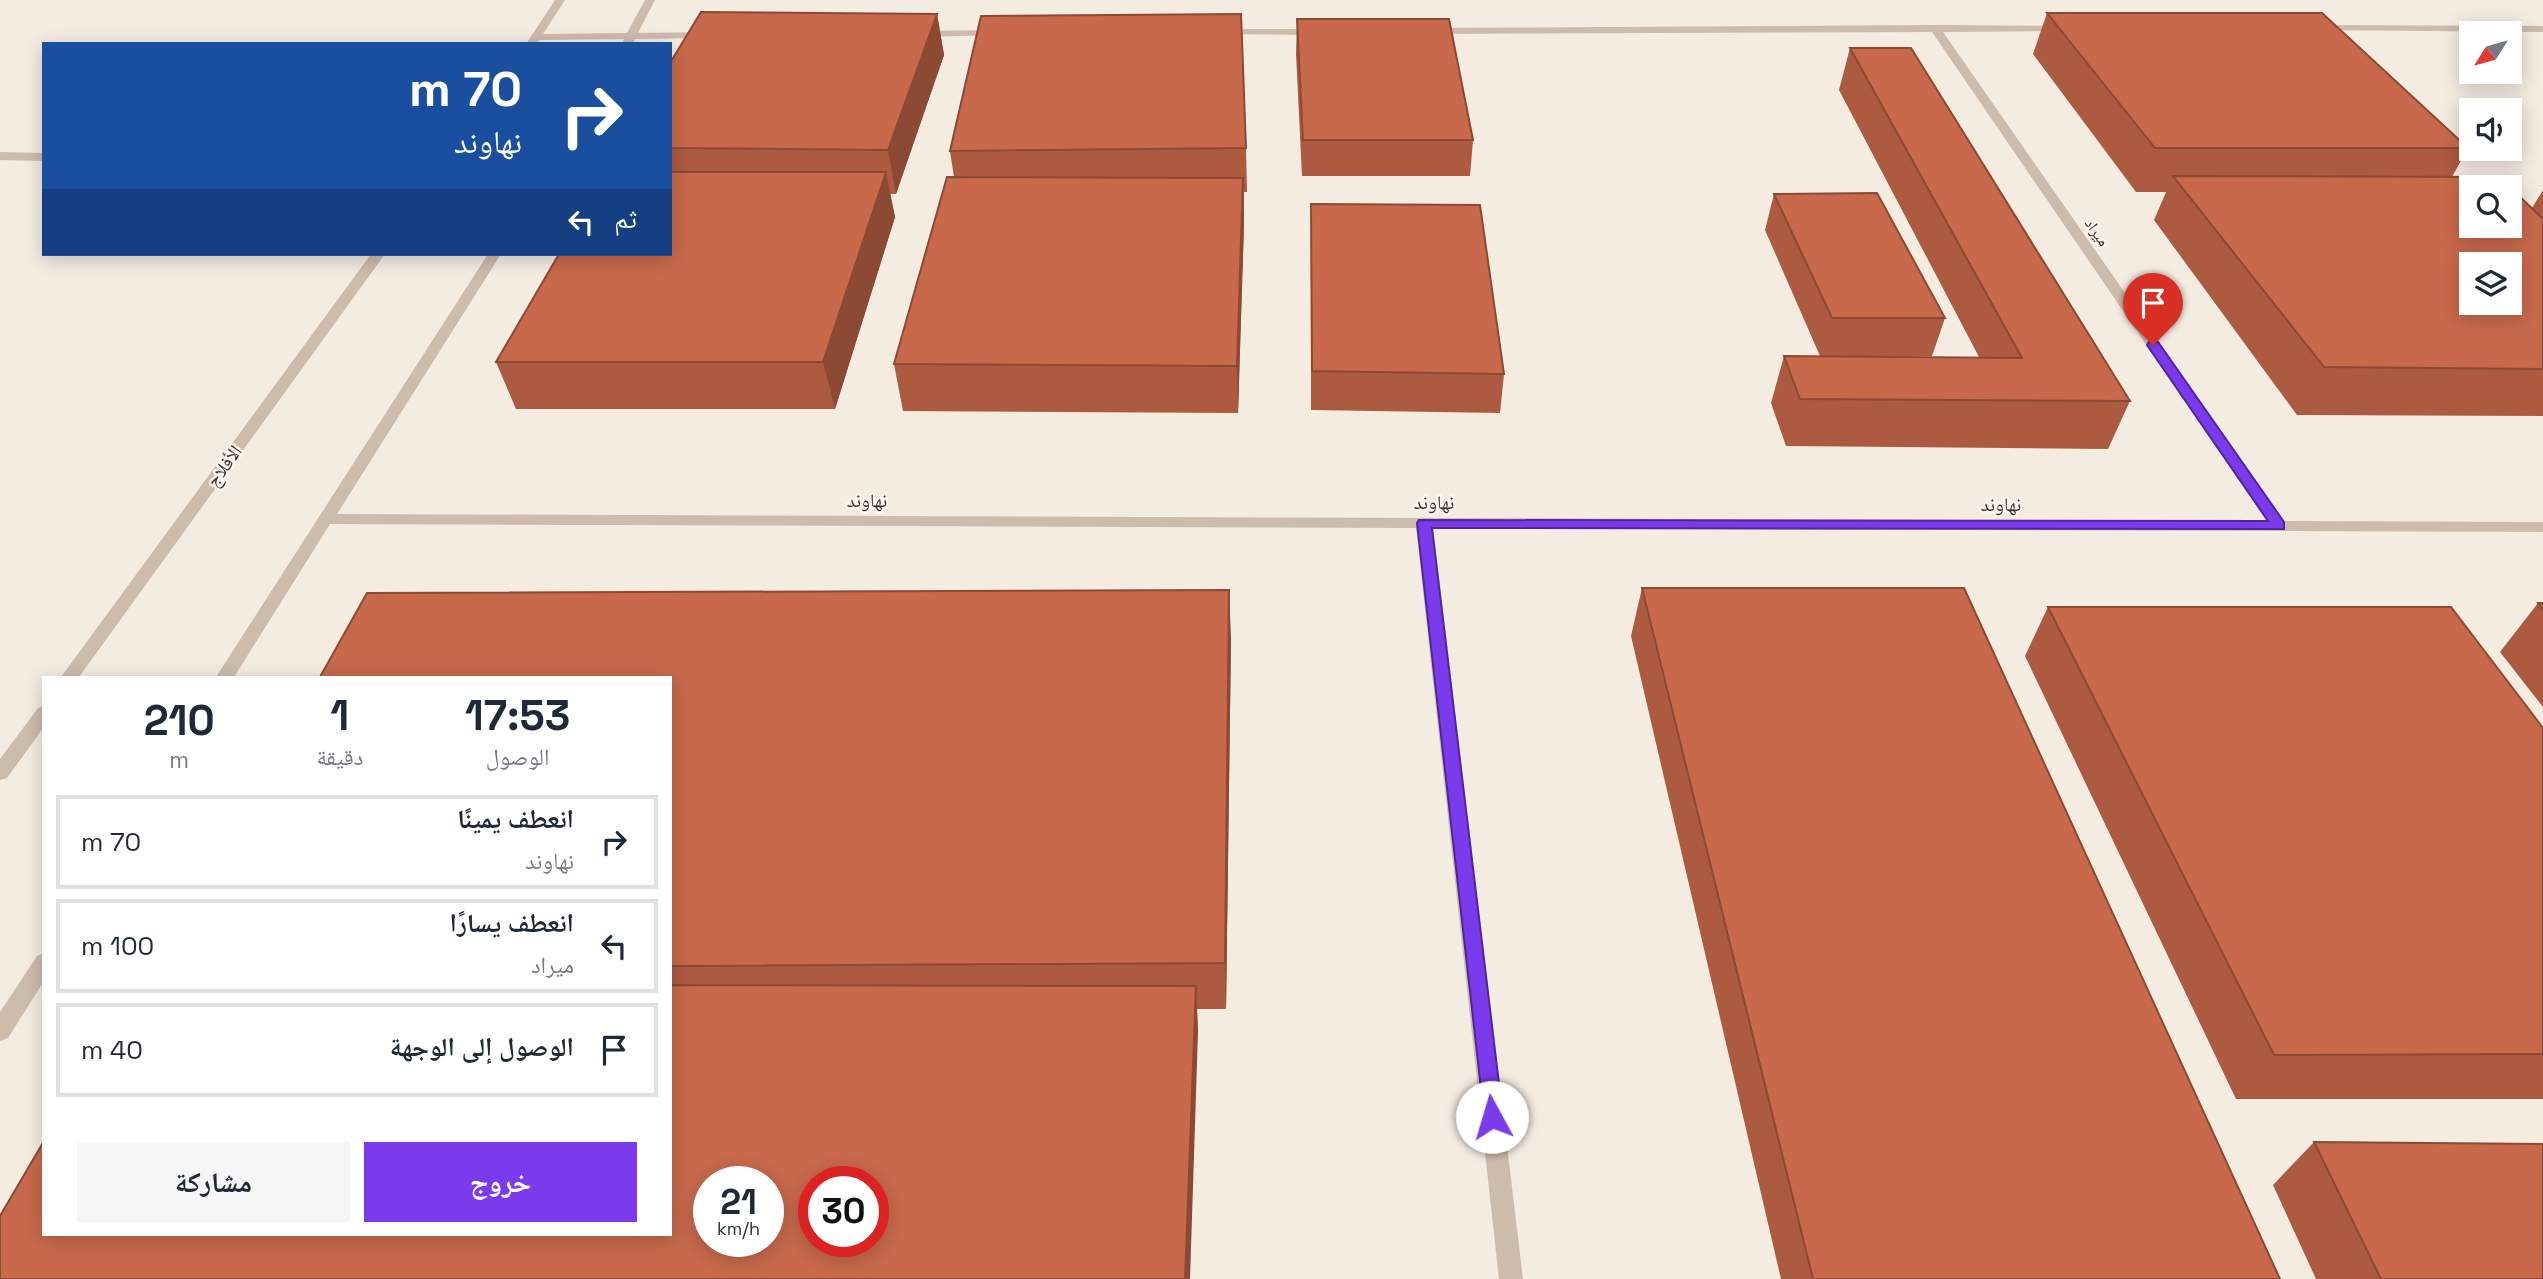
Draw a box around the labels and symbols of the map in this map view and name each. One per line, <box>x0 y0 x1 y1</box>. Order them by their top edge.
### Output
north arrow <box>2459 21 2522 84</box>
street label: ميراد <box>2080 214 2114 250</box>
pin <box>2123 273 2183 345</box>
street label: الأفلاج <box>200 440 248 492</box>
street label: نهاوند <box>847 488 887 513</box>
street label: نهاوند <box>1414 490 1454 515</box>
street label: نهاوند <box>1981 492 2021 517</box>
position arrow <box>1455 1080 1529 1154</box>
speed limit sign: 30 <box>798 1166 889 1257</box>

